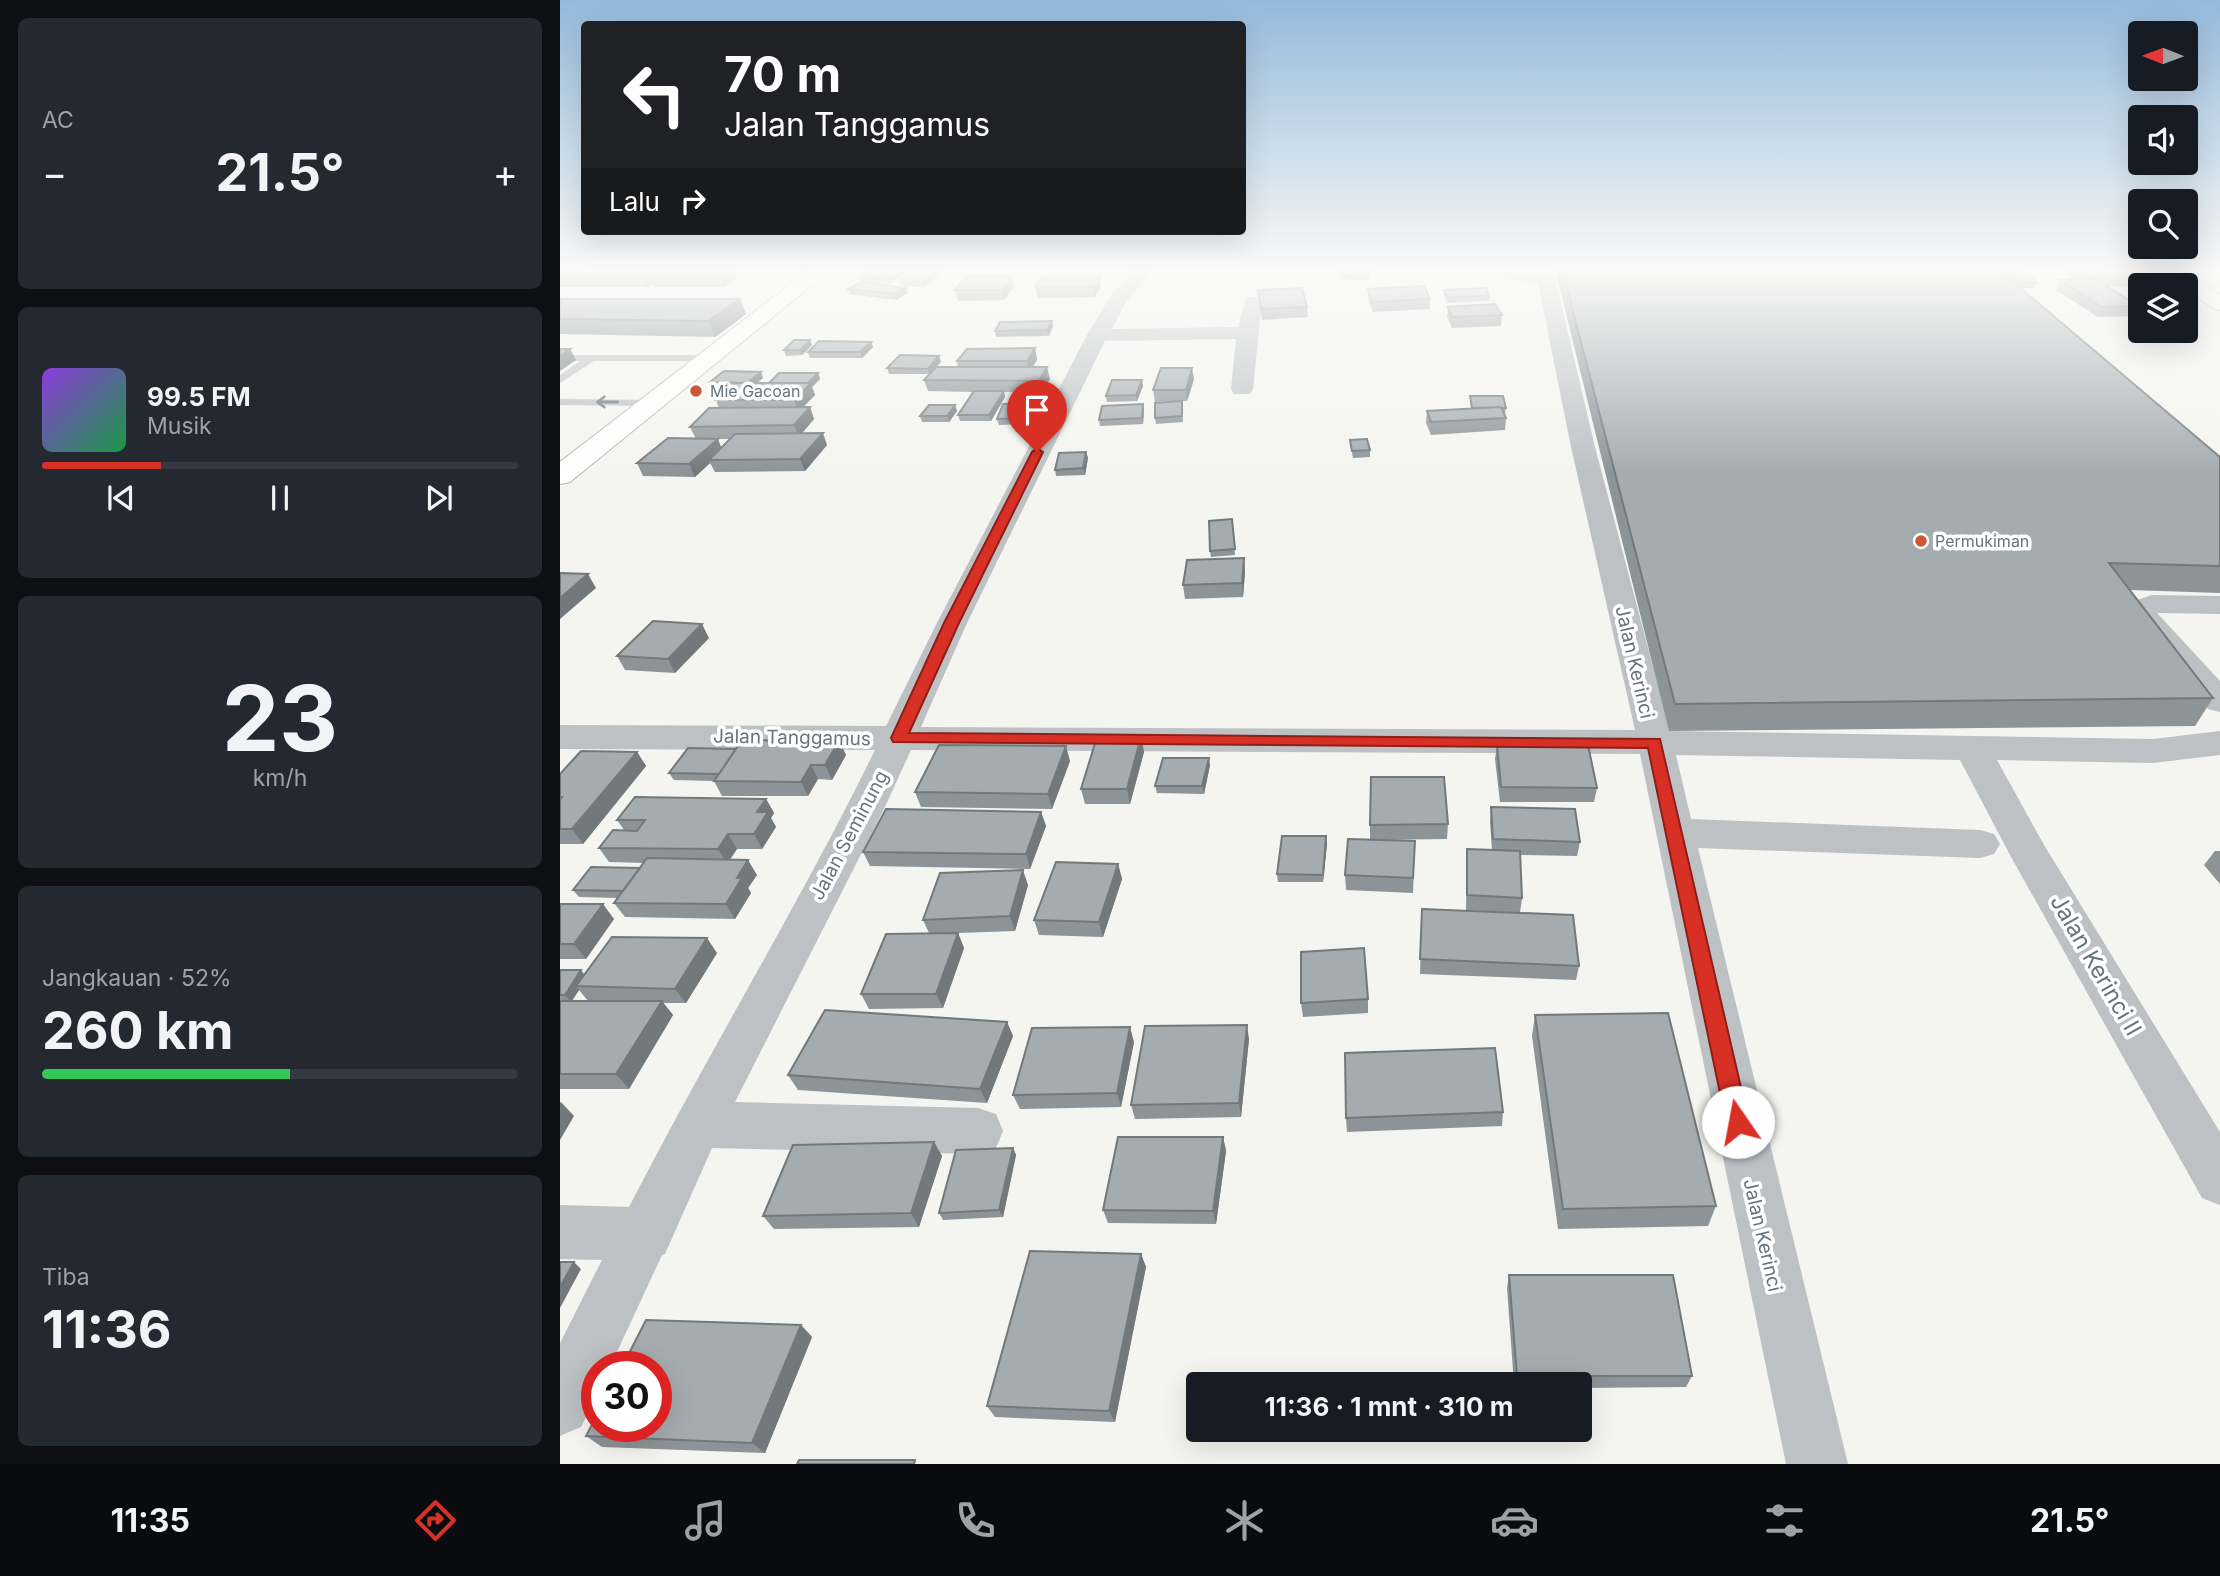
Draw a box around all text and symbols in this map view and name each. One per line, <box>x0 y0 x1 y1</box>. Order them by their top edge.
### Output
north arrow <box>2128 21 2198 91</box>
map controls <box>2128 21 2198 343</box>
text: 70 m <box>724 45 841 104</box>
icon: left <box>609 49 700 140</box>
text: Jalan Tanggamus <box>724 105 990 144</box>
button: sound <box>2128 105 2198 175</box>
text: AC <box>42 106 74 134</box>
text: 21.5° <box>215 141 345 204</box>
text: − <box>42 150 67 196</box>
text: + <box>493 150 518 196</box>
icon: right <box>674 182 712 220</box>
text: Lalu <box>609 186 660 217</box>
button: search <box>2128 189 2198 259</box>
button: layers <box>2128 273 2198 343</box>
pin <box>1007 380 1067 452</box>
text: 99.5 FM <box>147 381 251 412</box>
place label: Mie Gacoan <box>710 381 800 401</box>
marker: Mie Gacoan <box>688 383 704 399</box>
icon: arrive <box>1018 391 1056 429</box>
one-way arrow <box>596 396 619 409</box>
text: Musik <box>147 412 212 440</box>
icon: previous <box>102 479 140 517</box>
icon: pause <box>261 479 299 517</box>
icon: next <box>420 479 458 517</box>
place label: Permukiman <box>1935 531 2029 551</box>
marker: Permukiman <box>1913 533 1929 549</box>
street label: Jalan Kerinci <box>1610 603 1659 721</box>
text: 23 <box>222 663 338 773</box>
street label: Jalan Tanggamus <box>713 725 871 750</box>
text: km/h <box>253 764 307 792</box>
street label: Jalan Seminung <box>806 767 893 904</box>
street label: Jalan Kerinci II <box>2044 889 2148 1041</box>
text: Jangkauan · 52% <box>42 964 232 992</box>
text: 260 km <box>42 999 234 1062</box>
position arrow <box>1701 1085 1775 1159</box>
street label: Jalan Kerinci <box>1738 1176 1787 1294</box>
text: Tiba <box>42 1263 90 1291</box>
text: 11:36 <box>42 1298 172 1361</box>
speed limit sign: 30 <box>581 1351 672 1442</box>
text: 11:36 · 1 mnt · 310 m <box>1265 1391 1513 1422</box>
icon: directions <box>411 1496 460 1545</box>
icon: music <box>681 1496 730 1545</box>
icon: phone <box>951 1496 1000 1545</box>
icon: climate <box>1220 1496 1269 1545</box>
icon: car <box>1490 1496 1539 1545</box>
icon: filters <box>1760 1496 1809 1545</box>
text: 11:35 <box>110 1501 190 1540</box>
text: 21.5° <box>2030 1501 2109 1540</box>

